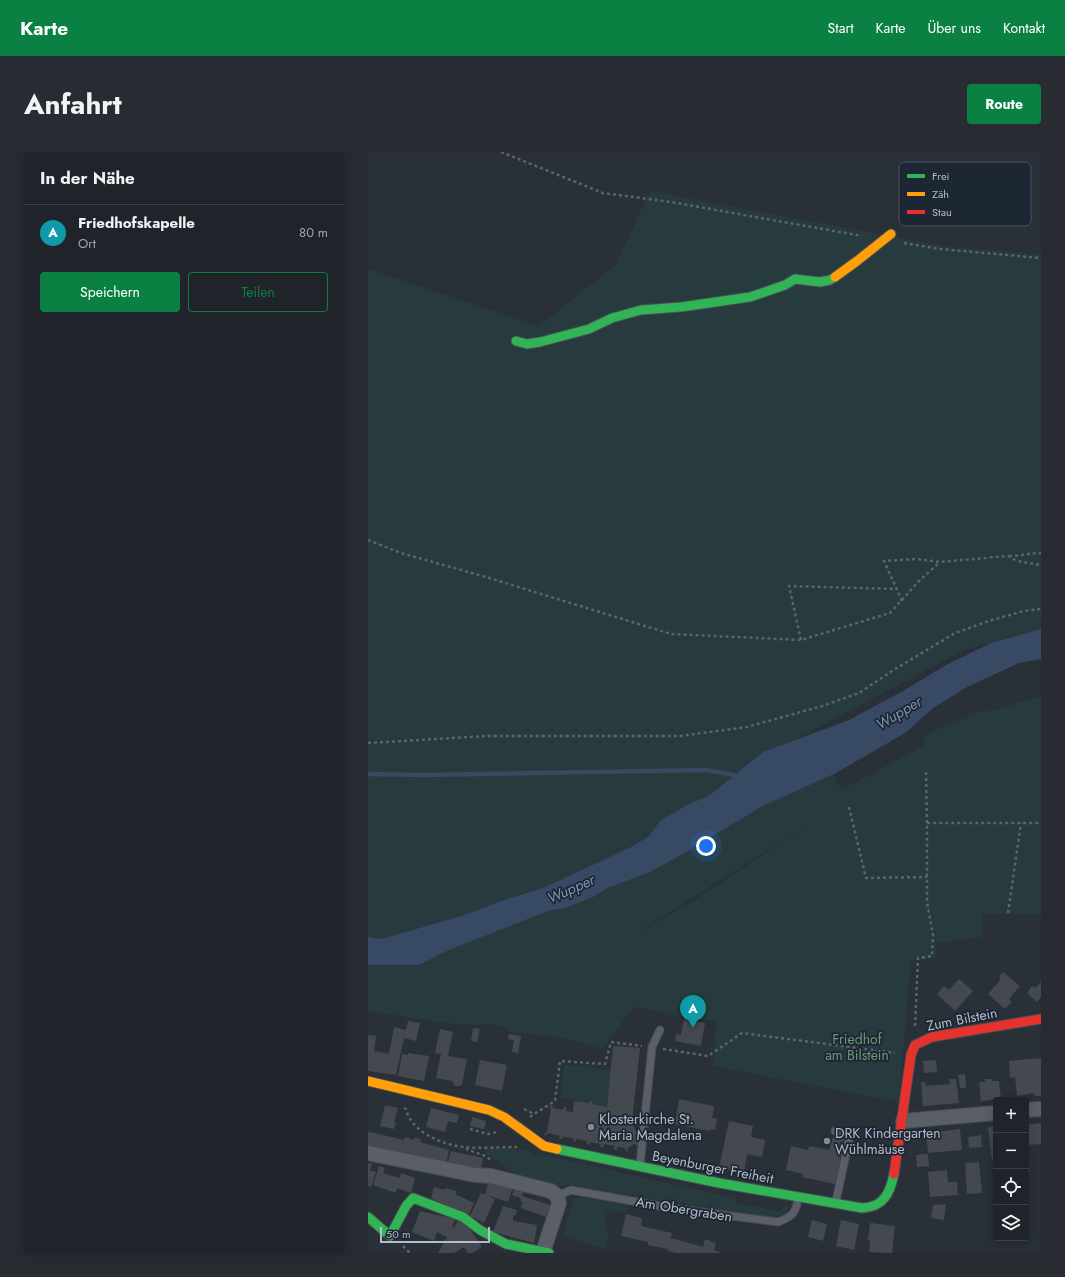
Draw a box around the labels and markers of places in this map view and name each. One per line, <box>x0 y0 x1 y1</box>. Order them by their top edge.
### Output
pin: A <box>680 995 706 1028</box>
place label: Klosterkirche St. Maria Magdalena <box>599 1109 702 1145</box>
marker: Klosterkirche St. Maria Magdalena <box>586 1122 596 1132</box>
place label: DRK Kindergarten Wühlmäuse <box>835 1123 941 1159</box>
marker: DRK Kindergarten Wühlmäuse <box>822 1136 832 1146</box>

